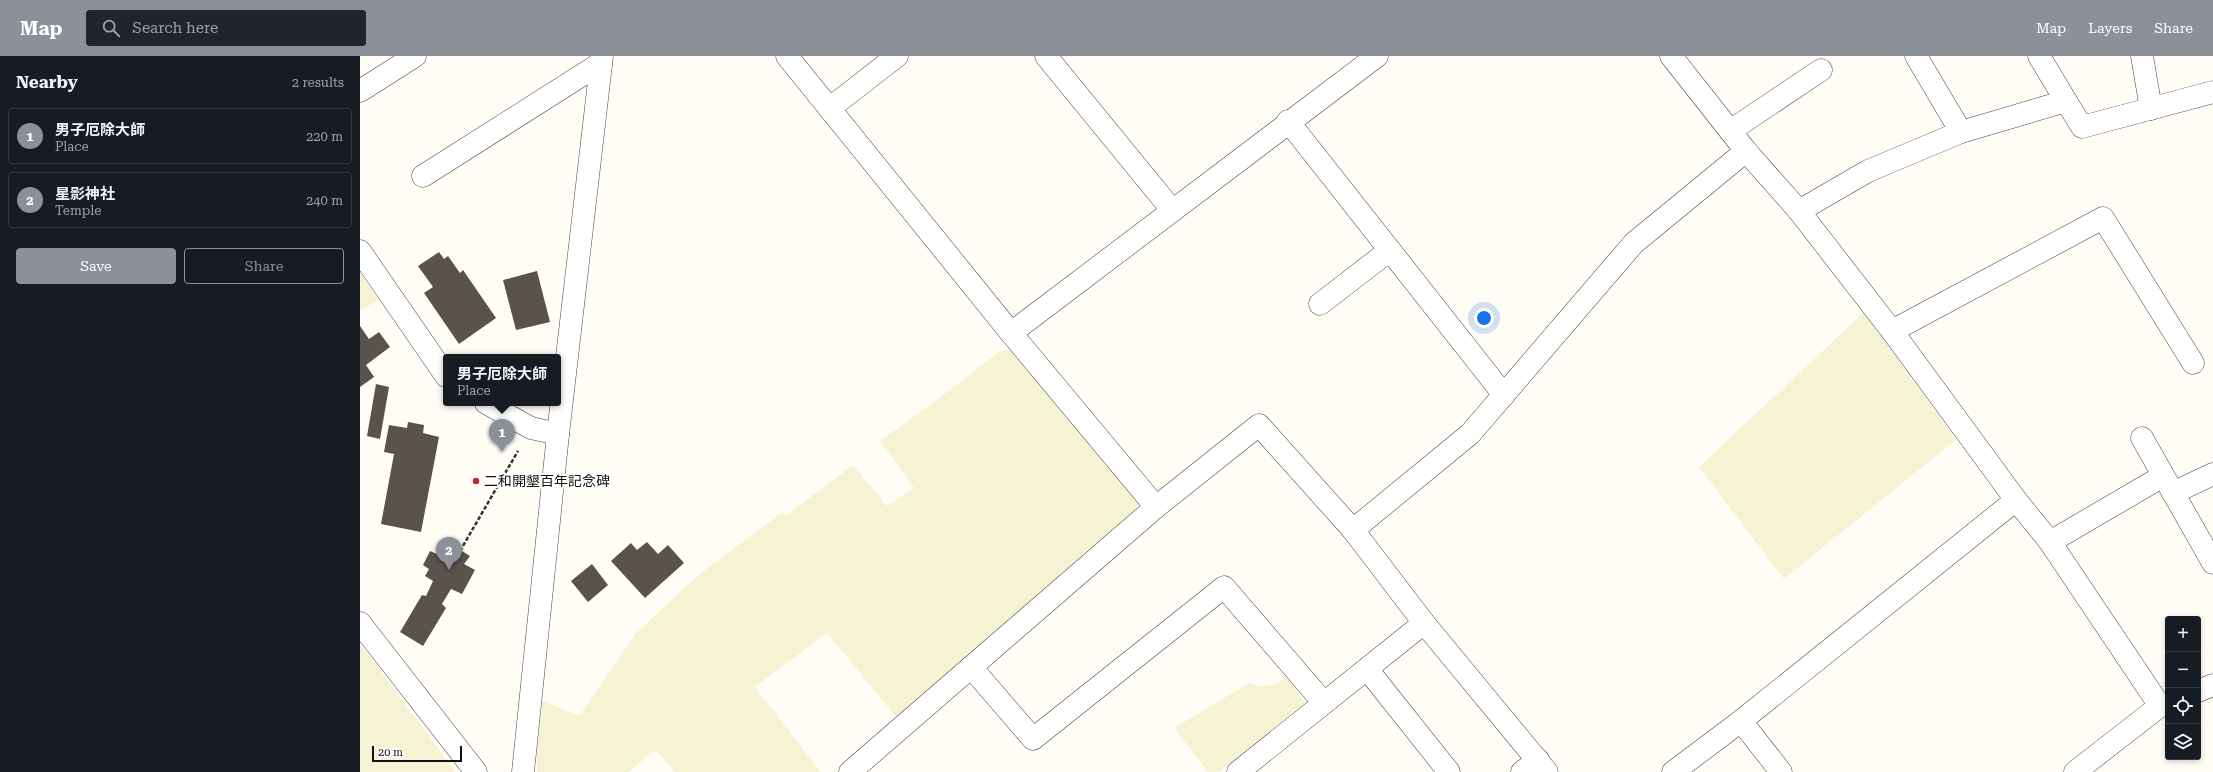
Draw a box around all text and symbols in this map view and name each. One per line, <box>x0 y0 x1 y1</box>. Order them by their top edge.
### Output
search box <box>86 10 366 46</box>
text: Map <box>20 17 62 40</box>
icon: search <box>100 17 122 39</box>
text: Search here <box>132 19 218 37</box>
text: Map <box>2036 20 2066 36</box>
text: Layers <box>2088 20 2132 36</box>
text: Share <box>2154 20 2193 36</box>
text: Nearby <box>16 72 78 92</box>
text: 2 results <box>292 75 344 90</box>
text: 男子厄除大師 <box>55 121 145 139</box>
text: 1 <box>26 129 34 144</box>
text: 220 m <box>306 129 343 144</box>
text: Place <box>55 139 89 154</box>
text: 星影神社 <box>55 185 115 203</box>
text: 2 <box>26 193 34 208</box>
text: 240 m <box>306 193 343 208</box>
text: Temple <box>55 203 102 218</box>
button: Save <box>16 248 176 284</box>
button: Share <box>184 248 344 284</box>
your location <box>1474 308 1494 328</box>
popup <box>443 354 561 406</box>
text: 男子厄除大師 <box>457 365 547 383</box>
text: Place <box>457 383 491 398</box>
pin: 1 <box>489 419 515 452</box>
place label: 二和開墾百年記念碑 <box>484 473 610 489</box>
marker: 二和開墾百年記念碑 <box>471 476 481 486</box>
pin: 2 <box>436 537 462 570</box>
map controls <box>2165 616 2201 760</box>
button: + <box>2165 616 2201 652</box>
button: − <box>2165 652 2201 688</box>
button: locate <box>2165 688 2201 724</box>
button: layers <box>2165 724 2201 760</box>
scale bar <box>372 744 462 763</box>
text: 20 m <box>378 746 403 759</box>

